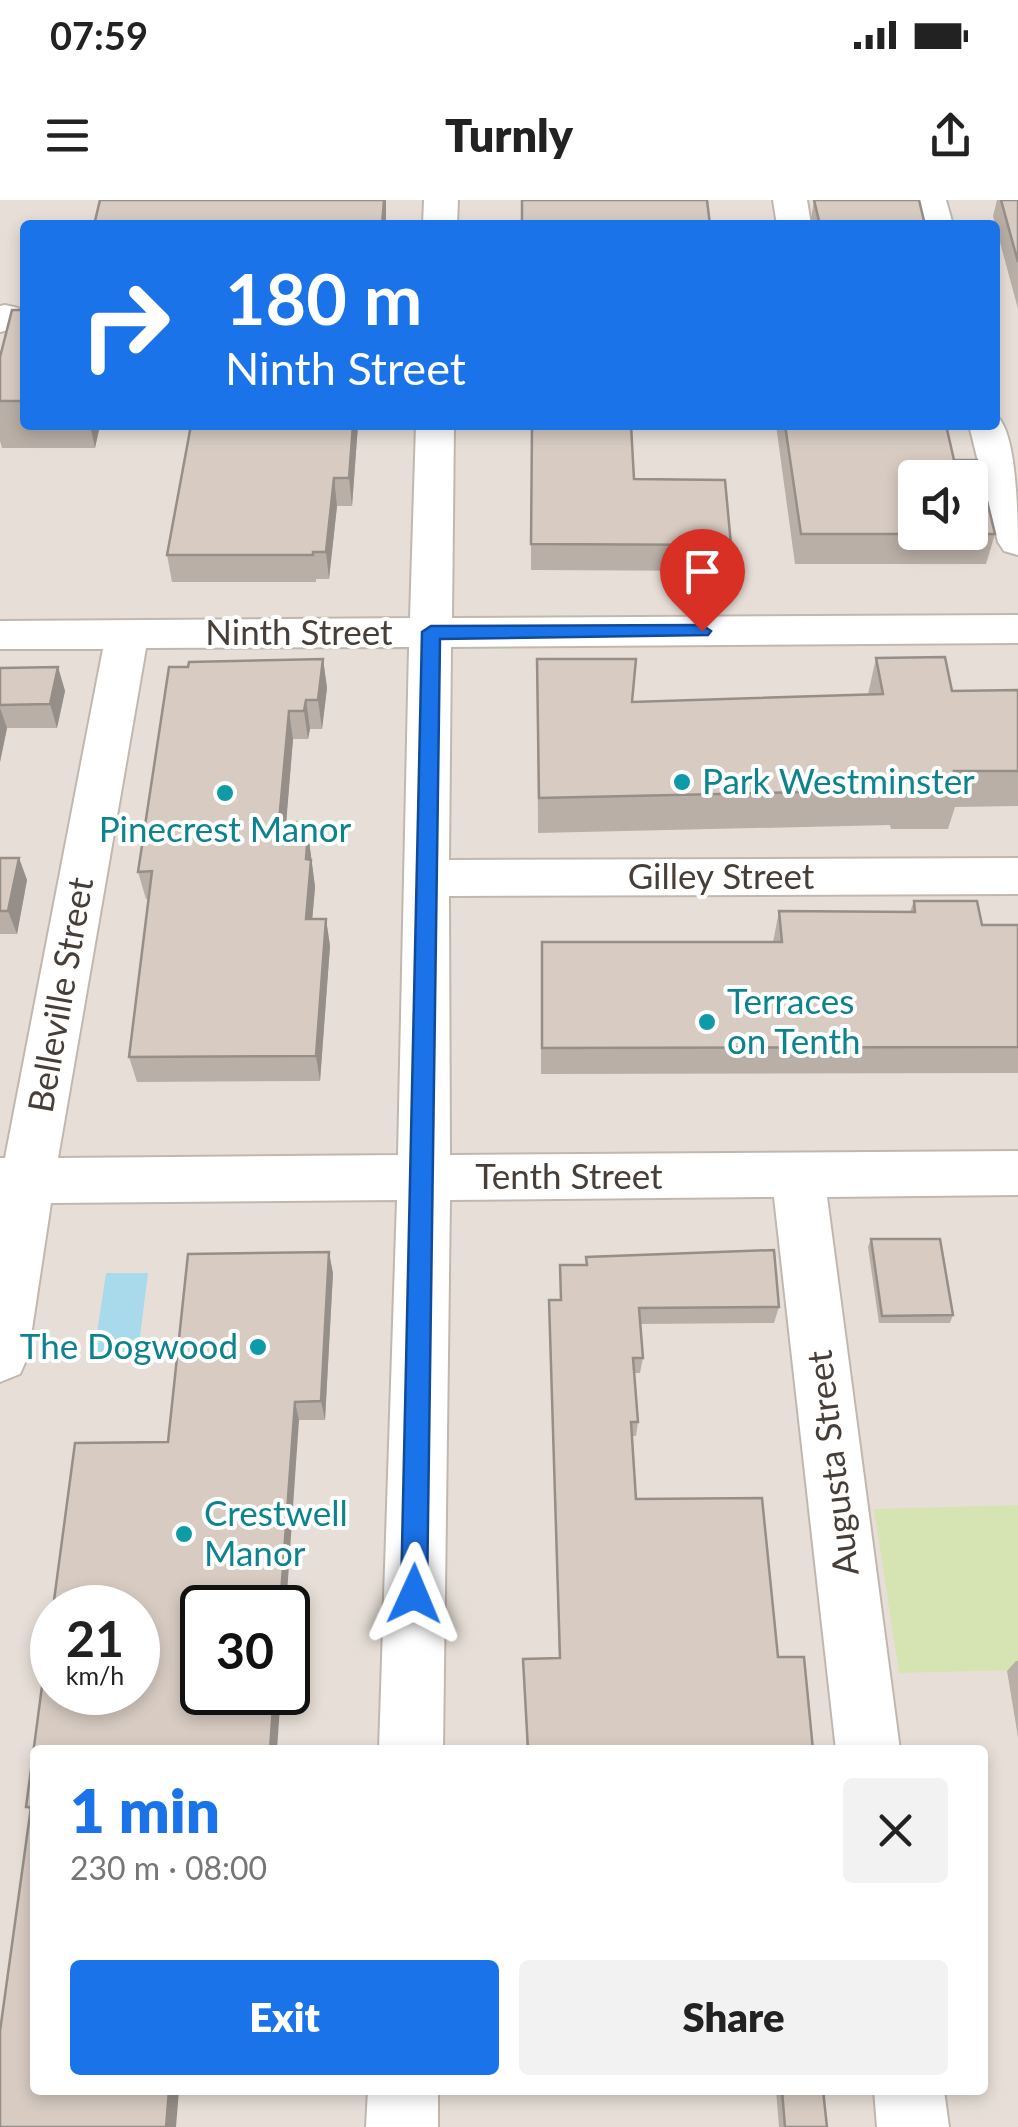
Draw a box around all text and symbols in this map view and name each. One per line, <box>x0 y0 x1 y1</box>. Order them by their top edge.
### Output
text: 07:59 <box>50 12 148 58</box>
icon: menu <box>40 108 95 163</box>
text: Turnly <box>445 108 573 162</box>
icon: share <box>923 108 978 163</box>
text: 180 m <box>225 256 422 340</box>
icon: right <box>60 260 190 390</box>
text: Ninth Street <box>225 341 466 395</box>
map controls <box>898 460 988 550</box>
button: sound <box>898 460 988 550</box>
pin <box>660 529 745 632</box>
icon: arrive <box>675 544 730 599</box>
street label: Ninth Street <box>205 610 393 652</box>
place label: Park Westminster <box>702 759 975 801</box>
marker: Park Westminster <box>671 771 693 793</box>
marker: Pinecrest Manor <box>214 782 236 804</box>
place label: Pinecrest Manor <box>99 807 352 849</box>
street label: Gilley Street <box>628 854 815 896</box>
street label: Belleville Street <box>18 873 100 1116</box>
place label: Terraces on Tenth <box>727 979 861 1061</box>
marker: Terraces on Tenth <box>696 1011 718 1033</box>
street label: Tenth Street <box>475 1154 663 1196</box>
place label: The Dogwood <box>20 1324 238 1366</box>
marker: The Dogwood <box>247 1336 269 1358</box>
street label: Augusta Street <box>796 1348 866 1578</box>
place label: Crestwell Manor <box>204 1491 348 1573</box>
marker: Crestwell Manor <box>173 1523 195 1545</box>
position arrow <box>362 1542 466 1646</box>
speed limit sign: 30 <box>180 1585 310 1715</box>
text: 21 <box>66 1608 124 1668</box>
text: km/h <box>66 1660 124 1690</box>
text: 1 min <box>70 1774 220 1846</box>
button: close <box>843 1778 948 1883</box>
text: 230 m · 08:00 <box>70 1848 267 1887</box>
button: Exit <box>70 1960 499 2075</box>
button: Share <box>519 1960 948 2075</box>

